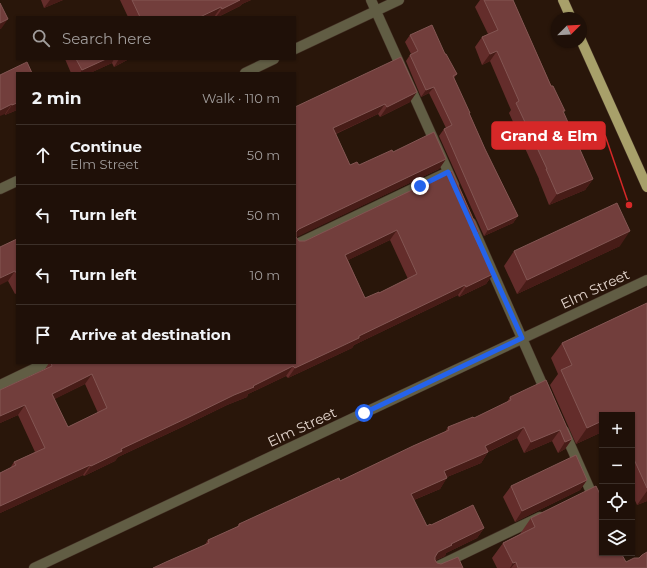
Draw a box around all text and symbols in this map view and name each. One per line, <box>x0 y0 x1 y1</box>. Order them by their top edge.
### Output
north arrow <box>551 12 587 48</box>
search box <box>16 16 296 60</box>
icon: search <box>30 27 52 49</box>
text: Search here <box>62 29 151 48</box>
text: 2 min <box>32 88 82 108</box>
text: Walk · 110 m <box>202 90 280 106</box>
callout: Grand & Elm <box>492 122 605 149</box>
text: Grand & Elm <box>500 126 598 145</box>
text: Continue <box>70 137 142 156</box>
icon: ahead <box>32 144 54 166</box>
text: 50 m <box>247 147 280 163</box>
text: Elm Street <box>70 156 139 172</box>
route end <box>411 177 429 195</box>
icon: left <box>32 204 54 226</box>
text: Turn left <box>70 205 137 224</box>
text: 50 m <box>247 207 280 223</box>
icon: left <box>32 264 54 286</box>
text: Turn left <box>70 265 137 284</box>
street label: Elm Street <box>558 265 633 313</box>
text: 10 m <box>250 267 280 283</box>
icon: arrive <box>32 324 54 346</box>
text: Arrive at destination <box>70 325 231 344</box>
street label: Elm Street <box>265 403 340 451</box>
route start <box>355 404 373 422</box>
map controls <box>599 412 635 556</box>
button: + <box>599 412 635 448</box>
button: − <box>599 448 635 484</box>
button: locate <box>599 484 635 520</box>
button: layers <box>599 520 635 556</box>

